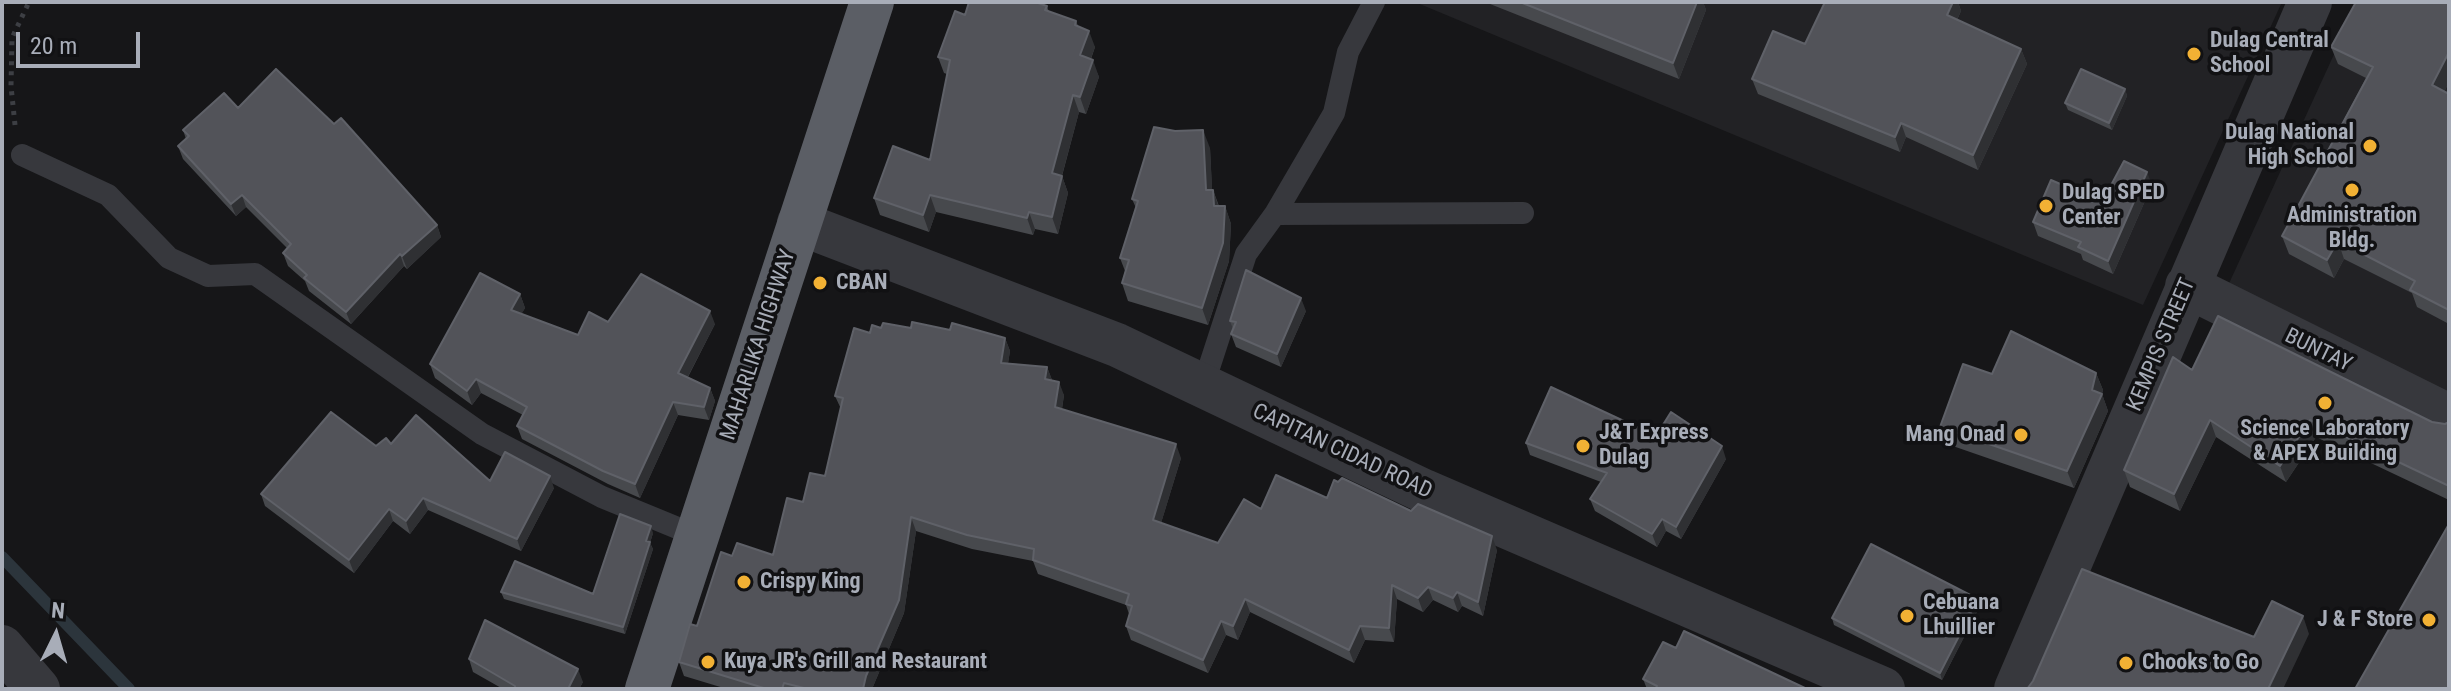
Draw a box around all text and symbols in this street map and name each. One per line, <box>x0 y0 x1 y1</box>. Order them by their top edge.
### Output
scale bar <box>20 16 144 66</box>
place label: Dulag Central School <box>2210 28 2329 80</box>
text: 20 m <box>30 32 77 60</box>
marker: Dulag Central School <box>2185 45 2203 63</box>
place label: Dulag National High School <box>2225 120 2354 172</box>
marker: Dulag National High School <box>2361 137 2379 155</box>
place label: Dulag SPED Center <box>2062 180 2165 232</box>
marker: Administration Bldg. <box>2343 181 2361 199</box>
marker: Dulag SPED Center <box>2037 197 2055 215</box>
place label: Administration Bldg. <box>2287 203 2417 254</box>
street label: MAHARLIKA HIGHWAY <box>716 246 802 444</box>
place label: CBAN <box>836 270 887 296</box>
marker: CBAN <box>811 274 829 292</box>
street label: KEMPIS STREET <box>2122 275 2202 415</box>
street label: BUNTAY <box>2280 323 2356 379</box>
marker: Science Laboratory & APEX Building <box>2316 394 2334 412</box>
street label: CAPITAN CIDAD ROAD <box>1248 399 1436 505</box>
place label: Science Laboratory & APEX Building <box>2240 416 2410 468</box>
place label: J&T Express Dulag <box>1599 420 1709 472</box>
place label: Mang Onad <box>1906 422 2005 448</box>
marker: Mang Onad <box>2012 426 2030 444</box>
marker: J&T Express Dulag <box>1574 437 1592 455</box>
place label: Crispy King <box>760 569 861 595</box>
marker: Crispy King <box>735 573 753 591</box>
place label: Cebuana Lhuillier <box>1923 590 1999 642</box>
north arrow <box>16 595 96 675</box>
text: N <box>50 598 66 624</box>
marker: Cebuana Lhuillier <box>1898 607 1916 625</box>
place label: J & F Store <box>2317 607 2413 633</box>
marker: J & F Store <box>2420 611 2438 629</box>
place label: Kuya JR's Grill and Restaurant <box>724 649 987 675</box>
place label: Chooks to Go <box>2142 650 2259 676</box>
marker: Kuya JR's Grill and Restaurant <box>699 653 717 671</box>
marker: Chooks to Go <box>2117 654 2135 672</box>

